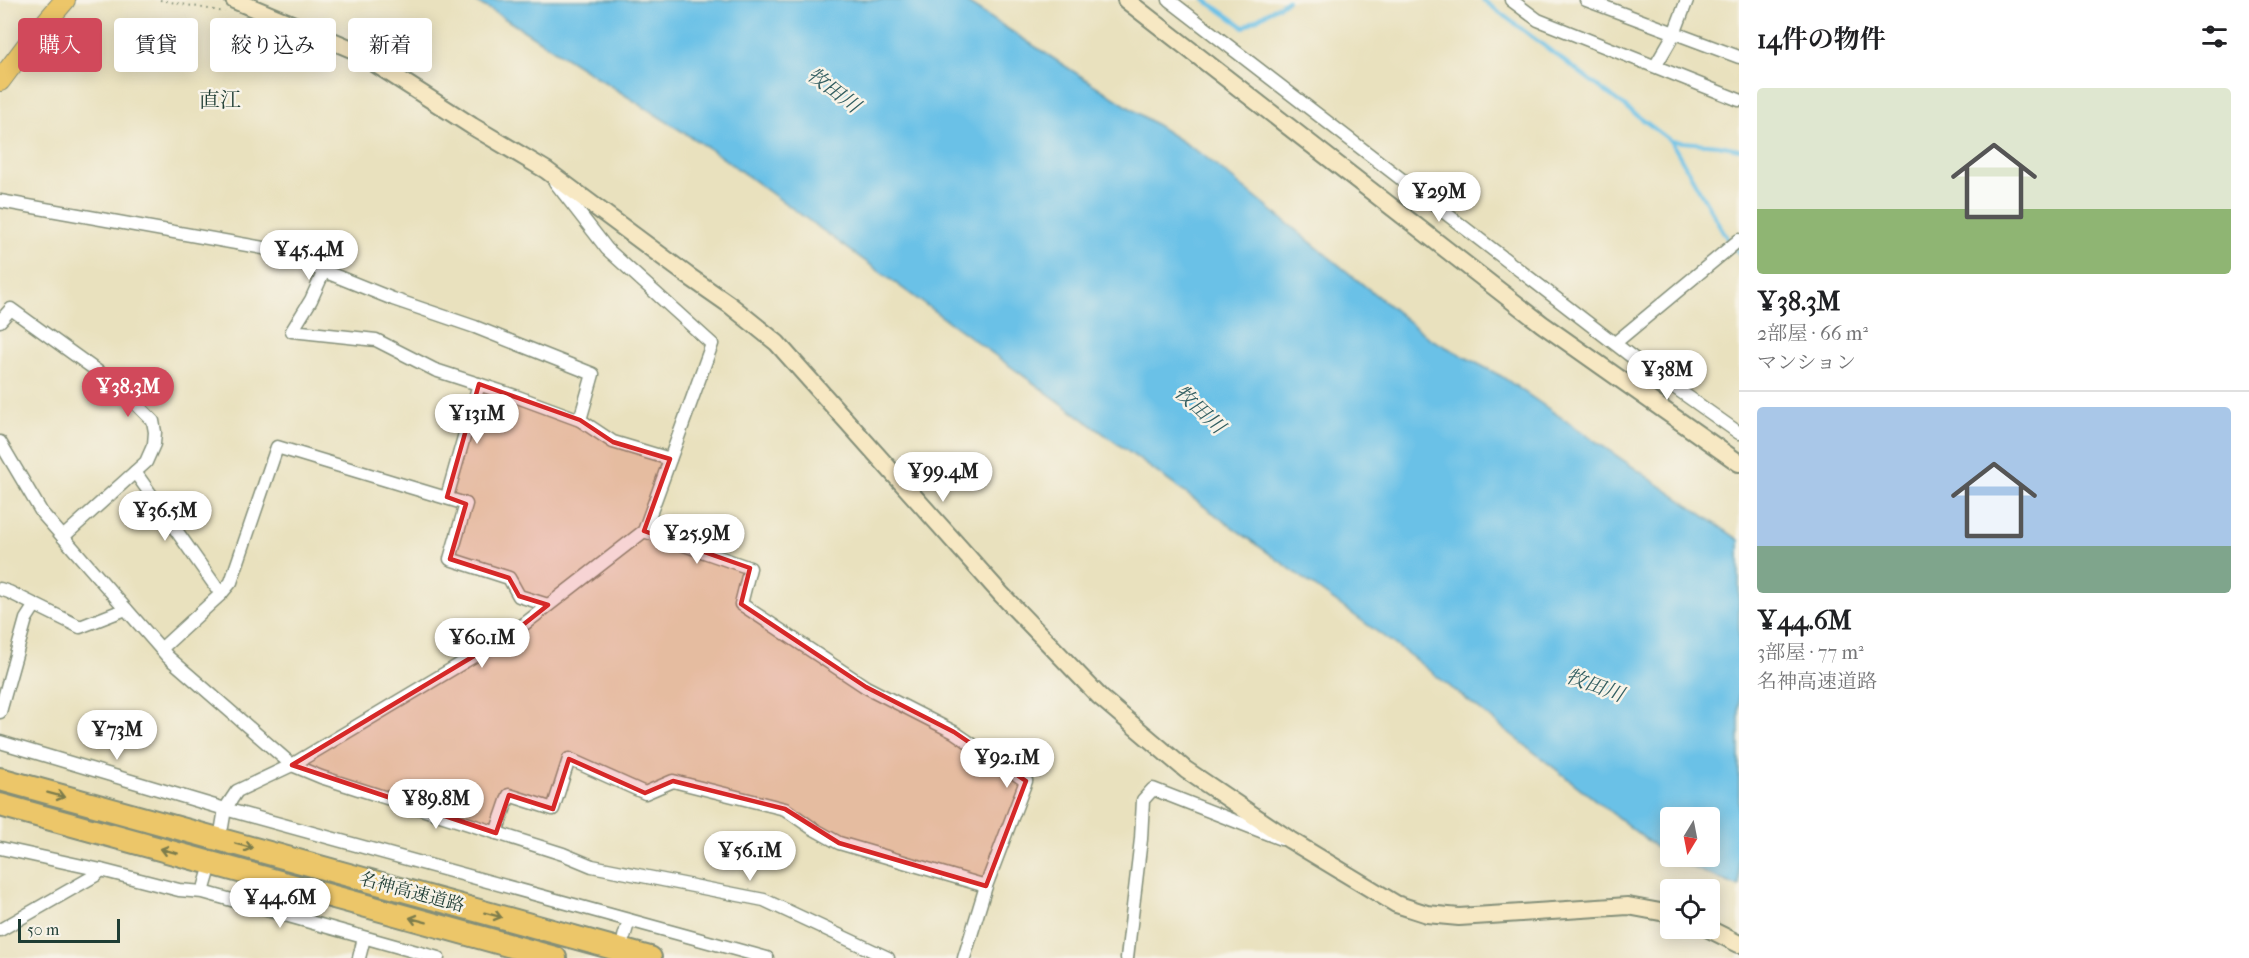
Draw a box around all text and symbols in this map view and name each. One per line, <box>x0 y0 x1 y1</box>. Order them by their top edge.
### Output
chip: 購入 <box>18 18 102 72</box>
chip: 賃貸 <box>114 18 198 72</box>
chip: 絞り込み <box>210 18 336 72</box>
chip: 新着 <box>348 18 432 72</box>
icon: filters <box>2198 20 2231 53</box>
text: 14件の物件 <box>1757 24 1886 55</box>
water label: 牧田川 <box>803 63 866 119</box>
district label: 直江 <box>199 88 241 112</box>
icon: home <box>1940 127 2048 235</box>
pin: ¥29M <box>1403 172 1475 223</box>
text: ¥29M <box>1412 180 1466 203</box>
pin: ¥45.4M <box>260 230 358 281</box>
text: ¥45.4M <box>274 238 344 261</box>
text: ¥38.3M <box>1757 286 1840 317</box>
text: 2部屋 · 66 m² <box>1757 322 1868 345</box>
pin: ¥38M <box>1631 350 1703 401</box>
text: マンション <box>1757 351 1856 374</box>
text: ¥38M <box>1641 358 1693 381</box>
pin: ¥38.3M <box>79 367 177 418</box>
text: ¥38.3M <box>96 375 160 398</box>
water label: 牧田川 <box>1170 380 1231 440</box>
pin: ¥131M <box>435 394 519 445</box>
text: ¥131M <box>449 402 505 425</box>
icon: home <box>1940 446 2048 554</box>
pin: ¥99.4M <box>894 452 992 503</box>
text: ¥99.4M <box>908 460 979 483</box>
pin: ¥36.5M <box>116 491 214 542</box>
text: ¥36.5M <box>133 499 197 522</box>
pin: ¥25.9M <box>648 514 746 565</box>
text: ¥25.9M <box>664 522 730 545</box>
text: ¥44.6M <box>1757 605 1852 636</box>
pin: ¥60.1M <box>433 618 531 669</box>
text: ¥60.1M <box>449 626 515 649</box>
text: 3部屋 · 77 m² <box>1757 641 1864 664</box>
water label: 牧田川 <box>1563 664 1629 707</box>
text: 名神高速道路 <box>1757 670 1877 693</box>
pin: ¥73M <box>81 710 153 761</box>
text: ¥73M <box>91 718 143 741</box>
pin: ¥92.1M <box>958 738 1056 789</box>
text: ¥92.1M <box>974 746 1040 769</box>
pin: ¥89.8M <box>387 779 485 830</box>
text: ¥89.8M <box>402 787 470 810</box>
one-way arrow <box>47 790 66 801</box>
north arrow <box>1660 807 1720 867</box>
map controls <box>1660 807 1720 939</box>
pin: ¥56.1M <box>701 831 799 882</box>
text: ¥56.1M <box>718 839 782 862</box>
one-way arrow <box>235 841 254 853</box>
one-way arrow <box>160 845 179 857</box>
street label: 名神高速道路 <box>357 868 467 917</box>
pin: ¥44.6M <box>231 878 329 929</box>
button: locate <box>1660 879 1720 939</box>
text: ¥44.6M <box>244 886 316 909</box>
one-way arrow <box>483 910 502 921</box>
one-way arrow <box>408 914 427 925</box>
scale bar <box>18 916 120 944</box>
text: 50 m <box>27 920 59 939</box>

